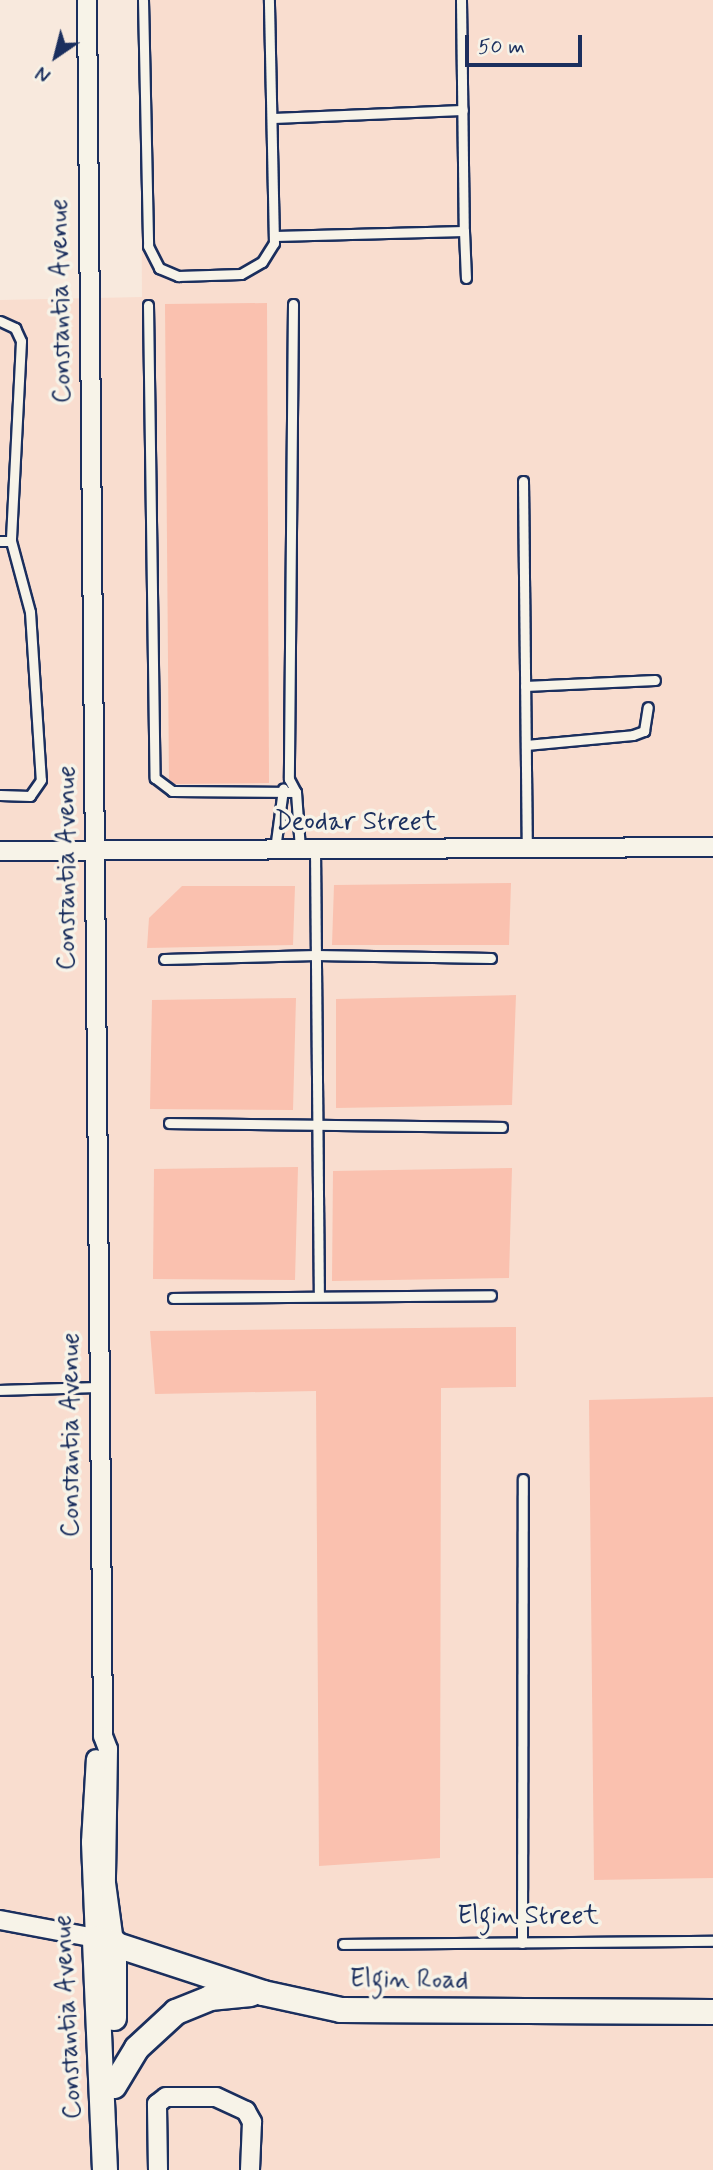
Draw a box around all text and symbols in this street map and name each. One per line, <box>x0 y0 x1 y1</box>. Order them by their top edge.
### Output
north arrow <box>21 21 91 91</box>
scale bar <box>468 21 585 65</box>
text: 50 m <box>478 33 525 61</box>
text: N <box>31 60 56 87</box>
street label: Constantia Avenue <box>45 197 79 405</box>
street label: Constantia Avenue <box>52 764 84 972</box>
street label: Deodar Street <box>275 807 437 839</box>
street label: Constantia Avenue <box>56 1331 88 1539</box>
street label: Elgin Street <box>457 1901 599 1933</box>
street label: Constantia Avenue <box>48 1912 90 2122</box>
street label: Elgin Road <box>349 1964 469 1998</box>

